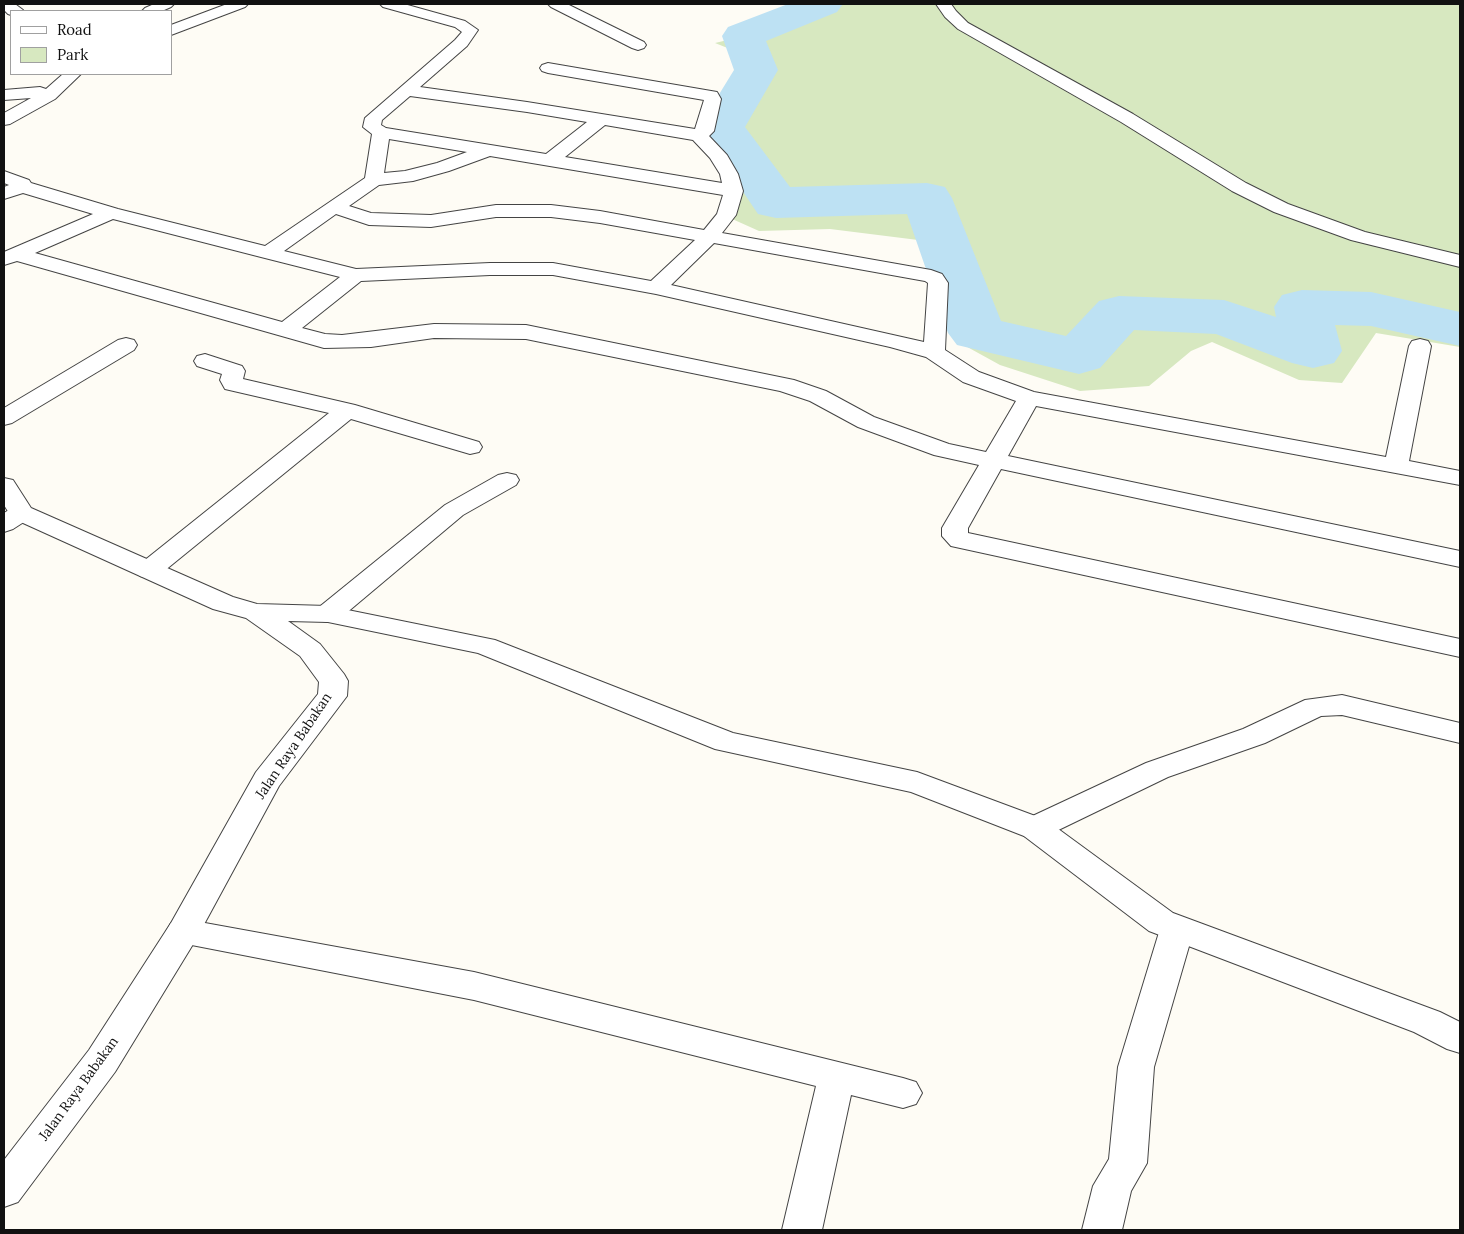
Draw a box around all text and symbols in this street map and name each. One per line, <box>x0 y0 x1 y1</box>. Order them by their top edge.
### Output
legend <box>10 10 172 75</box>
text: Road <box>57 20 92 39</box>
text: Park <box>57 45 88 64</box>
street label: Jalan Raya Babakan <box>252 690 336 802</box>
street label: Jalan Raya Babakan <box>36 1034 122 1144</box>

